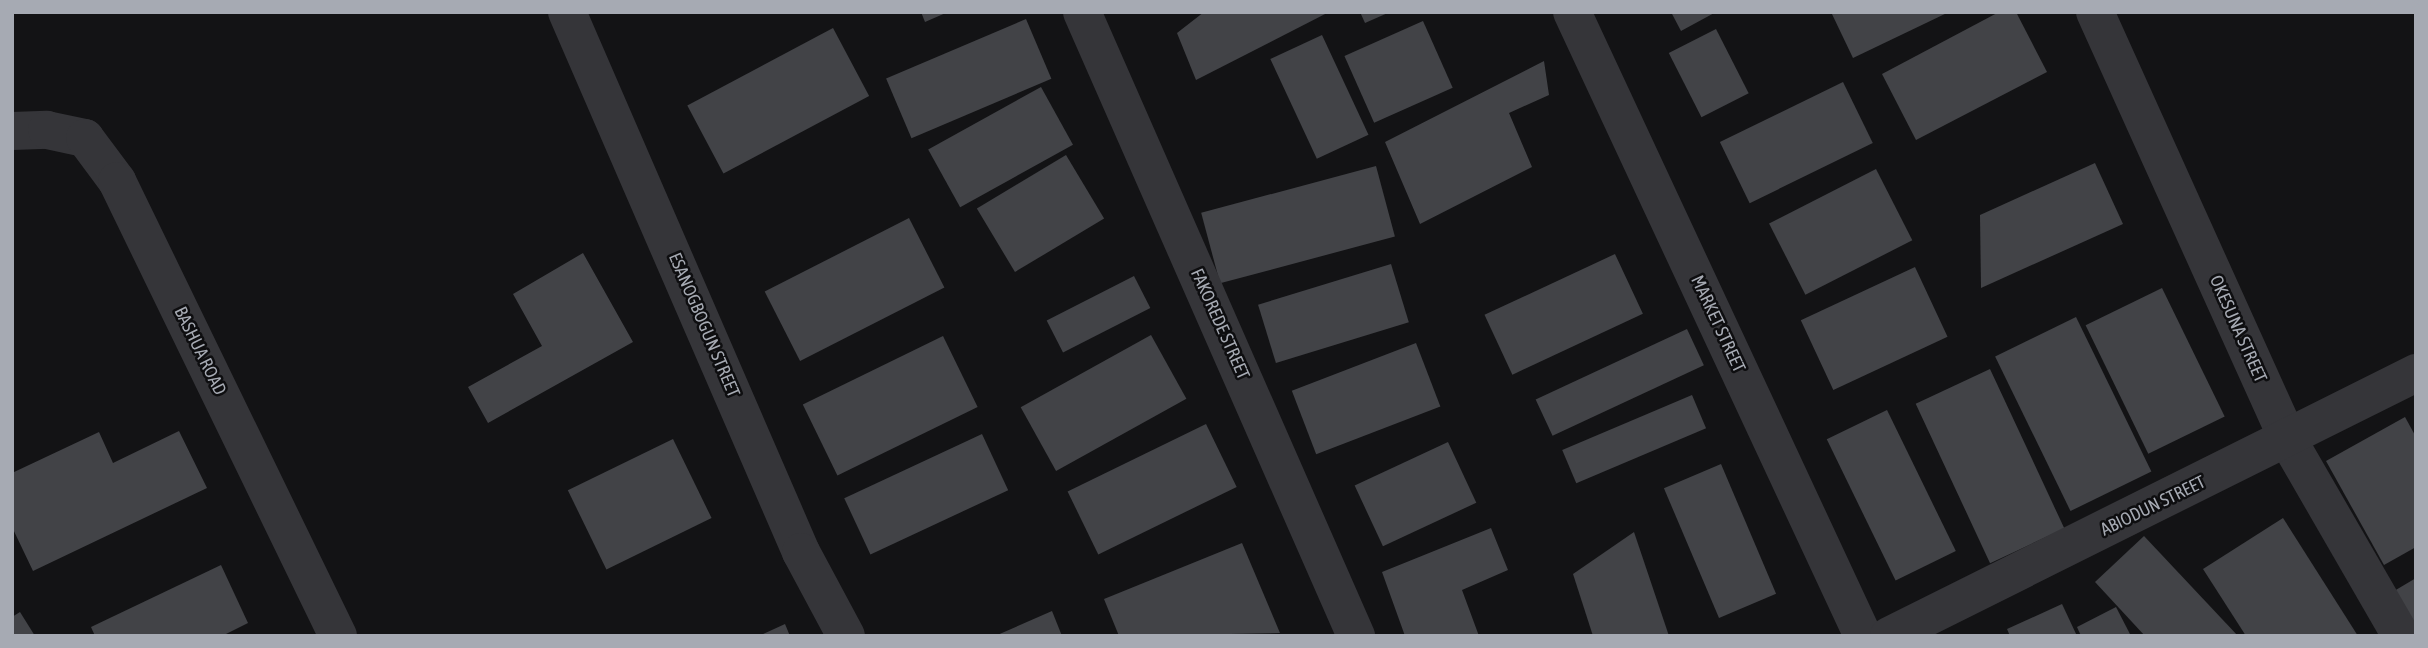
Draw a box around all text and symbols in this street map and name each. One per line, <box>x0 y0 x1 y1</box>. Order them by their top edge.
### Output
street label: ESANOGBOGUN STREET <box>664 250 744 400</box>
street label: FAKOREDE STREET <box>1186 265 1254 383</box>
street label: MARKET STREET <box>1686 272 1750 376</box>
street label: OKESUNA STREET <box>2205 272 2271 386</box>
street label: BASHUA ROAD <box>169 303 231 399</box>
street label: ABIODUN STREET <box>2097 471 2209 541</box>

